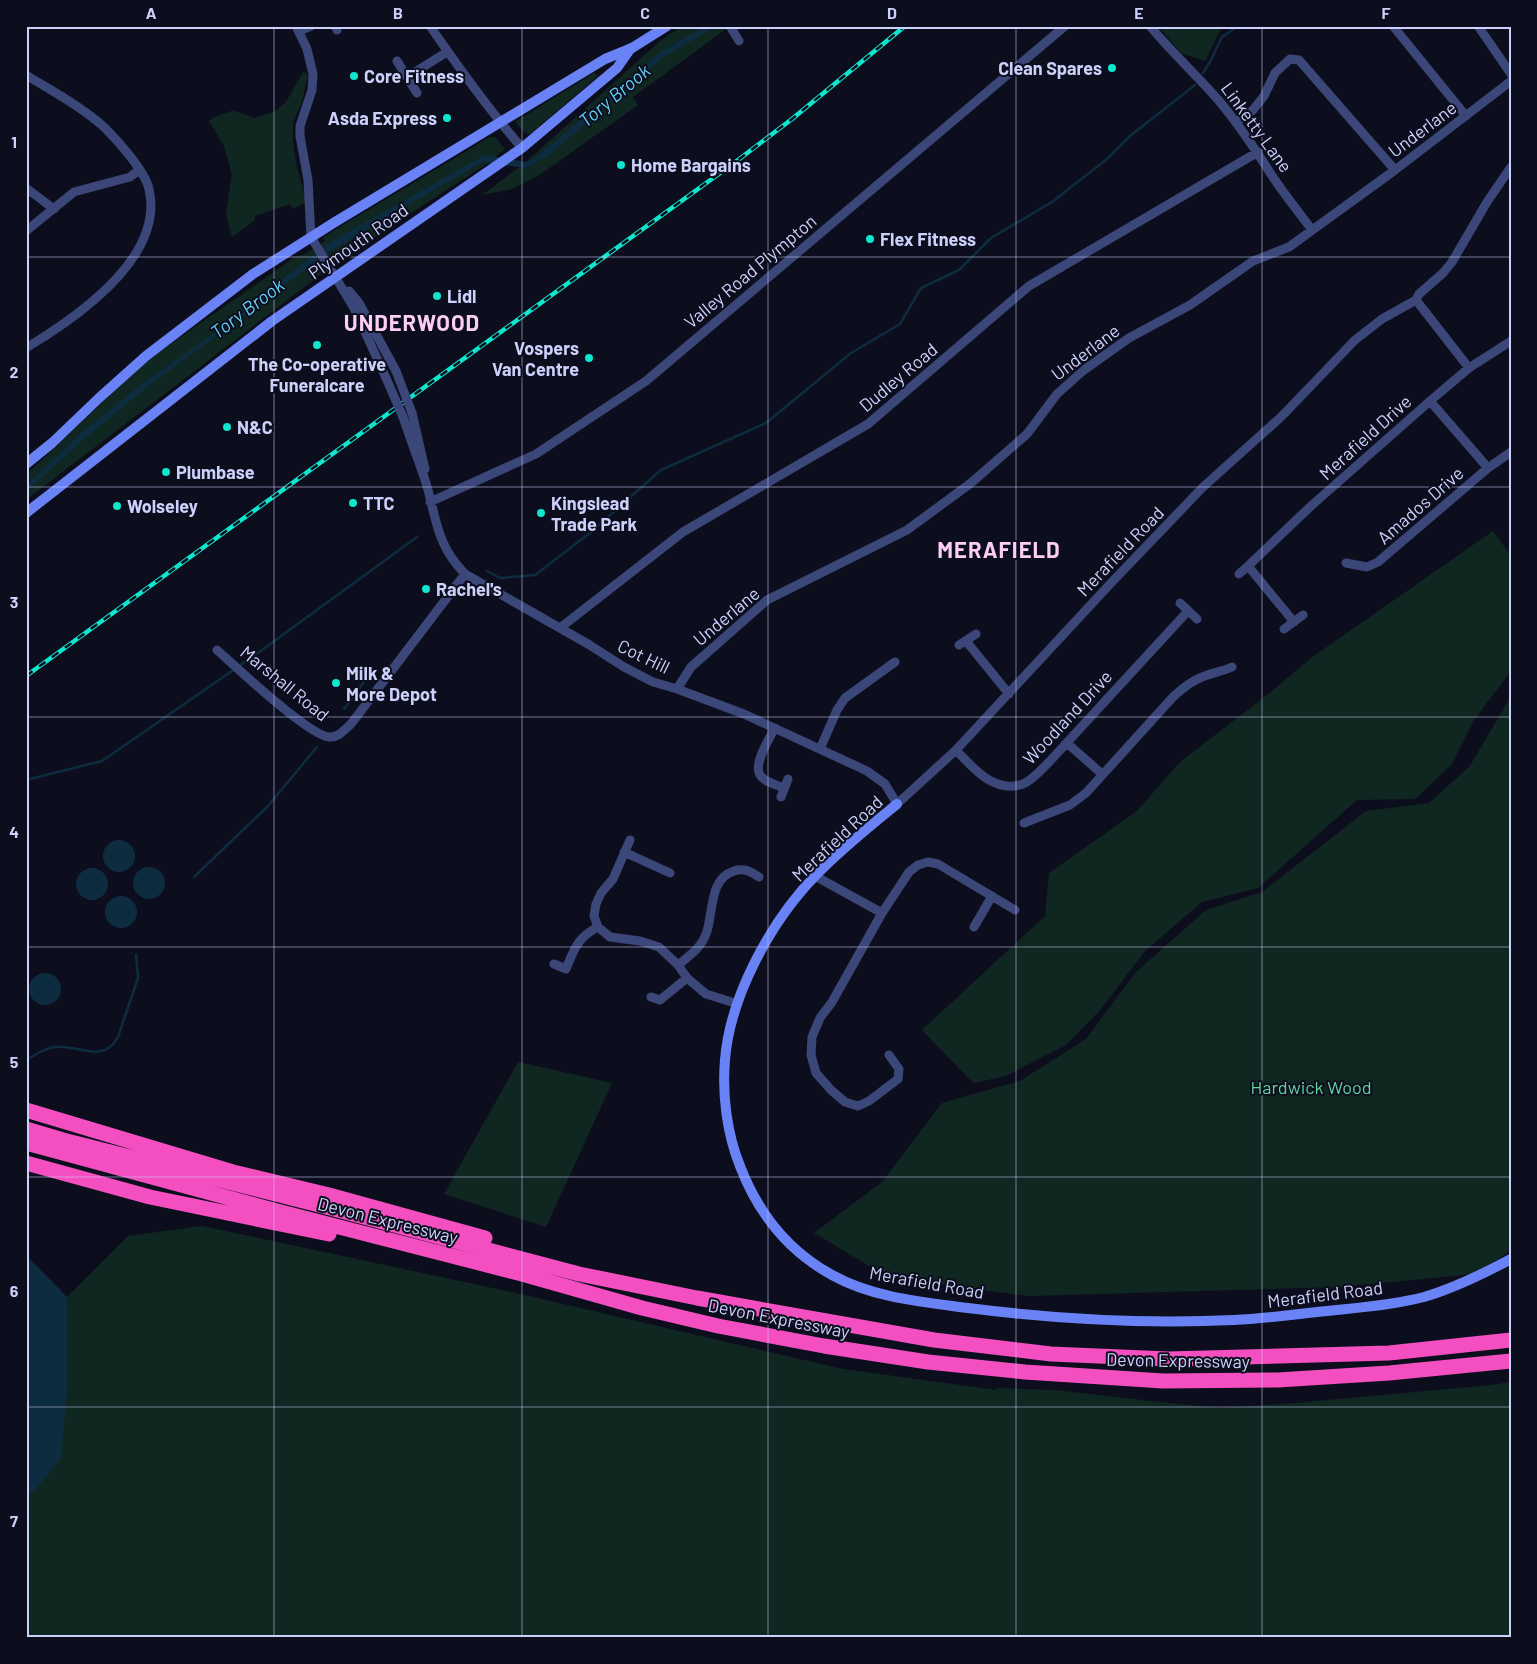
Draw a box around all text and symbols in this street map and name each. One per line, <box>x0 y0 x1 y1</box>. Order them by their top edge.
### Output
text: A <box>146 3 157 22</box>
text: B <box>393 3 403 22</box>
text: C <box>640 3 650 22</box>
text: D <box>887 3 897 22</box>
text: E <box>1134 3 1144 22</box>
text: F <box>1382 3 1391 22</box>
place label: Clean Spares <box>998 57 1102 79</box>
water label: Tory Brook <box>574 58 655 131</box>
marker: Clean Spares <box>1106 62 1118 74</box>
place label: Core Fitness <box>364 65 464 87</box>
marker: Core Fitness <box>348 70 360 82</box>
street label: Linketty Lane <box>1217 78 1297 176</box>
street label: Underlane <box>1384 96 1460 162</box>
place label: Asda Express <box>328 107 437 129</box>
marker: Asda Express <box>441 112 453 124</box>
text: 1 <box>11 132 17 151</box>
place label: Home Bargains <box>631 154 751 176</box>
marker: Home Bargains <box>615 159 627 171</box>
street label: Plymouth Road <box>304 198 412 284</box>
street label: Valley Road Plympton <box>680 209 820 333</box>
place label: Flex Fitness <box>880 228 976 250</box>
marker: Flex Fitness <box>864 233 876 245</box>
water label: Tory Brook <box>206 272 289 343</box>
place label: Lidl <box>447 285 476 307</box>
marker: Lidl <box>431 290 443 302</box>
district label: UNDERWOOD <box>344 309 480 335</box>
street label: Underlane <box>1047 319 1123 385</box>
place label: Vospers Van Centre <box>492 337 579 380</box>
street label: Dudley Road <box>854 338 942 416</box>
marker: The Co-operative Funeralcare <box>311 339 323 351</box>
marker: Vospers Van Centre <box>583 352 595 364</box>
place label: The Co-operative Funeralcare <box>248 353 386 396</box>
text: 2 <box>10 362 19 381</box>
street label: Merafield Drive <box>1314 390 1416 484</box>
place label: N&C <box>237 416 273 438</box>
marker: N&C <box>221 421 233 433</box>
place label: Plumbase <box>176 461 255 483</box>
street label: Amados Drive <box>1372 462 1468 548</box>
marker: Plumbase <box>160 466 172 478</box>
place label: TTC <box>363 492 395 514</box>
place label: Kingslead Trade Park <box>551 492 637 535</box>
place label: Wolseley <box>127 495 198 517</box>
marker: TTC <box>347 497 359 509</box>
marker: Wolseley <box>111 500 123 512</box>
street label: Merafield Road <box>1072 502 1168 600</box>
marker: Kingslead Trade Park <box>535 507 547 519</box>
district label: MERAFIELD <box>937 536 1061 562</box>
place label: Rachel's <box>436 578 502 600</box>
street label: Underlane <box>688 582 764 650</box>
marker: Rachel's <box>420 583 432 595</box>
text: 3 <box>10 592 18 611</box>
street label: Cot Hill <box>614 634 674 678</box>
street label: Marshall Road <box>236 641 334 725</box>
place label: Milk & More Depot <box>346 662 437 705</box>
street label: Woodland Drive <box>1018 665 1116 769</box>
marker: Milk & More Depot <box>330 677 342 689</box>
street label: Merafield Road <box>787 790 887 886</box>
text: 4 <box>9 822 19 841</box>
text: 5 <box>10 1052 19 1071</box>
park label: Hardwick Wood <box>1250 1076 1372 1098</box>
street label: Devon Expressway <box>316 1192 460 1248</box>
street label: Merafield Road <box>868 1261 986 1303</box>
street label: Merafield Road <box>1266 1276 1384 1312</box>
text: 6 <box>10 1281 19 1300</box>
street label: Devon Expressway <box>706 1293 852 1343</box>
street label: Devon Expressway <box>1106 1348 1250 1372</box>
text: 7 <box>10 1511 18 1530</box>

